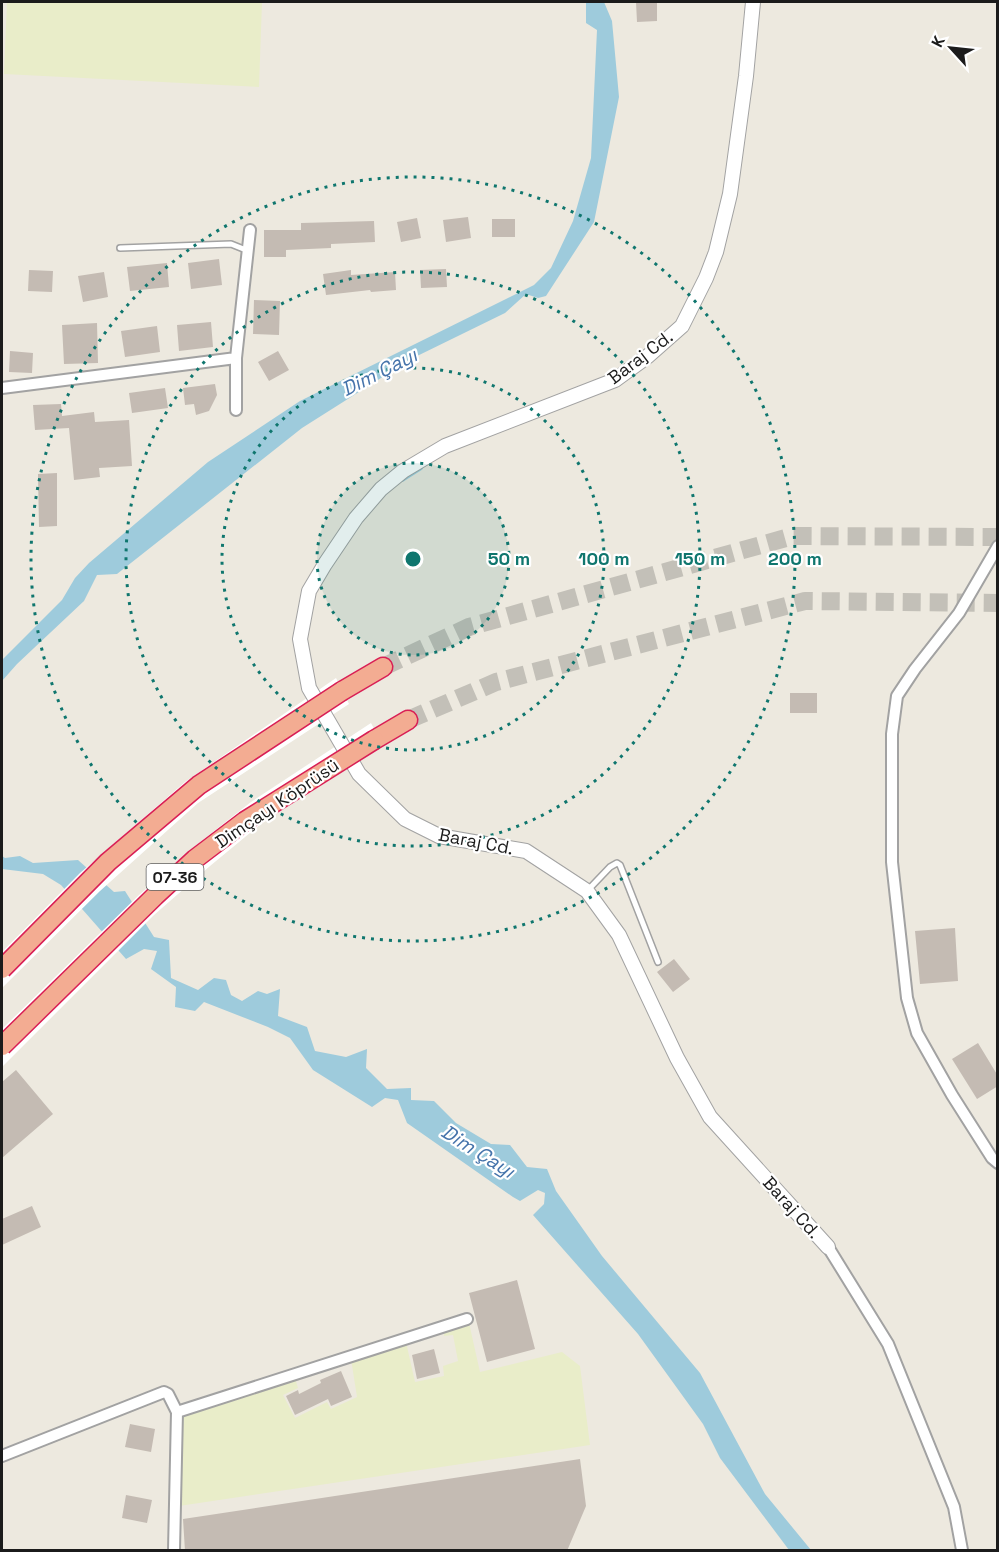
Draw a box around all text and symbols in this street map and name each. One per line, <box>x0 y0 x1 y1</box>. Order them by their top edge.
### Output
north arrow <box>921 18 981 78</box>
text: K <box>926 32 950 51</box>
street label: Baraj Cd. <box>603 325 677 389</box>
water label: Dim Çayı <box>337 341 422 402</box>
text: 50 m <box>488 547 530 570</box>
text: 100 m <box>578 547 630 570</box>
text: 150 m <box>675 547 725 570</box>
text: 200 m <box>768 547 822 570</box>
centre of rings <box>403 549 423 569</box>
street label: Dimçayı Köprüsü <box>211 753 343 853</box>
street label: Baraj Cd. <box>437 822 515 860</box>
road number: 07-36 <box>146 864 204 890</box>
water label: Dim Çayı <box>436 1118 520 1184</box>
street label: Baraj Cd. <box>758 1171 826 1243</box>

